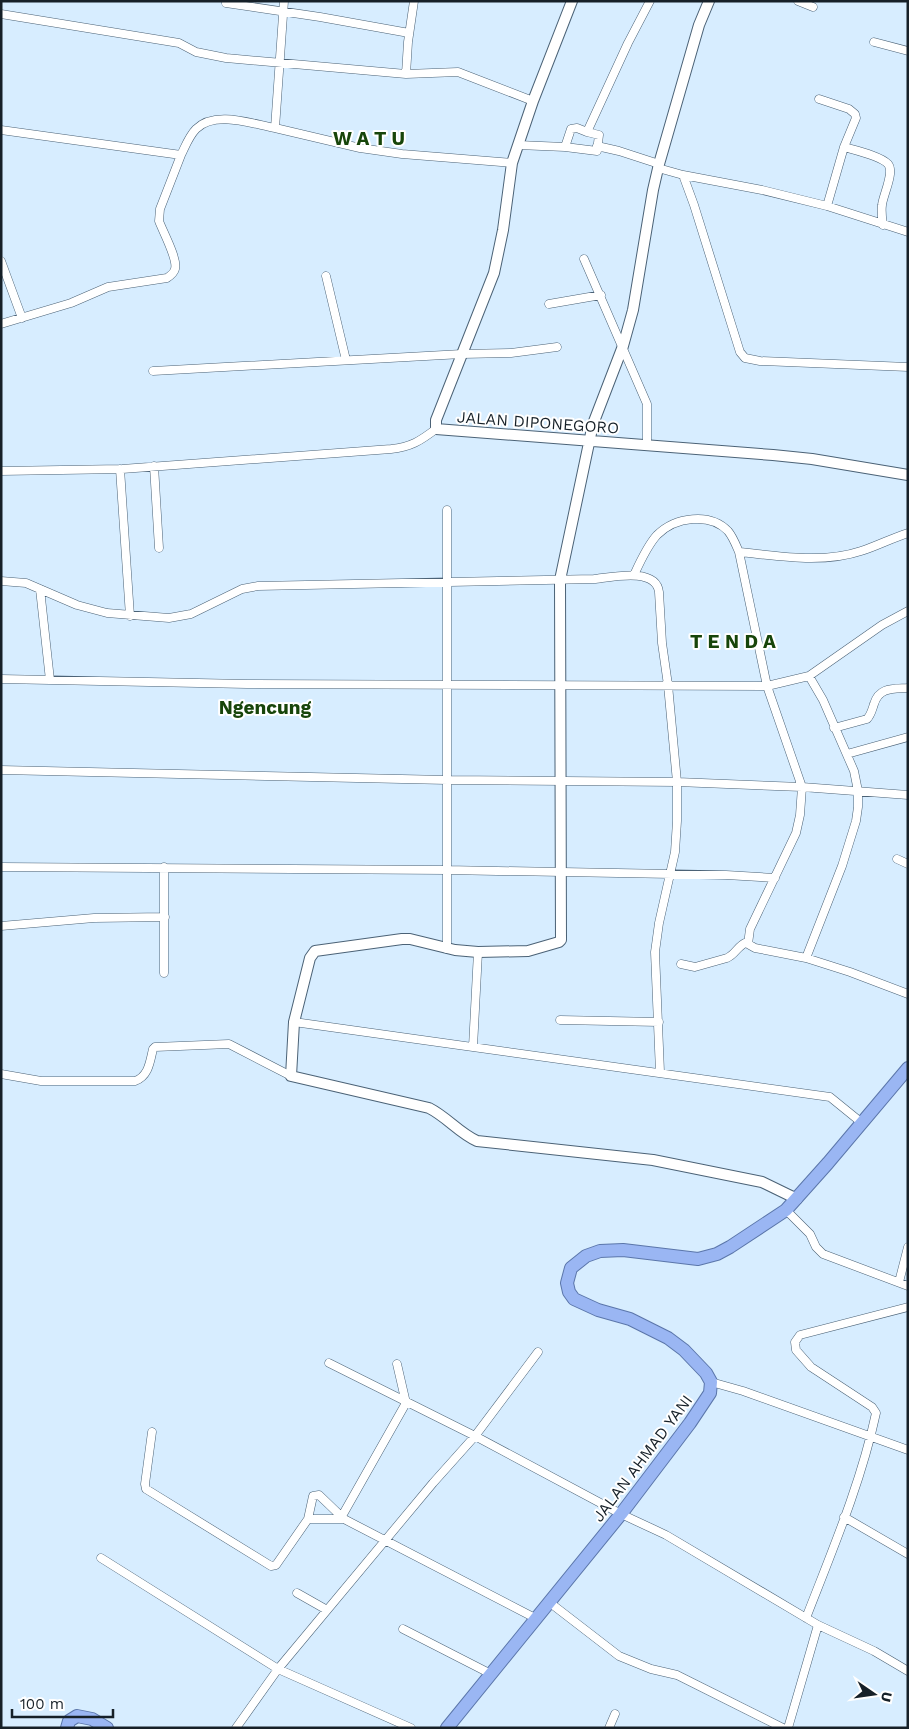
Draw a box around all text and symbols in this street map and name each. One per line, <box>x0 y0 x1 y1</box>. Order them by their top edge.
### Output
district label: W A T U <box>333 127 405 150</box>
street label: JALAN DIPONEGORO <box>456 407 620 438</box>
district label: T E N D A <box>690 630 776 653</box>
district label: Ngencung <box>219 696 312 719</box>
street label: JALAN AHMAD YANI <box>588 1391 696 1525</box>
north arrow <box>849 1669 899 1719</box>
scale bar <box>12 1686 114 1718</box>
text: U <box>878 1690 896 1704</box>
text: 100 m <box>20 1695 64 1713</box>

